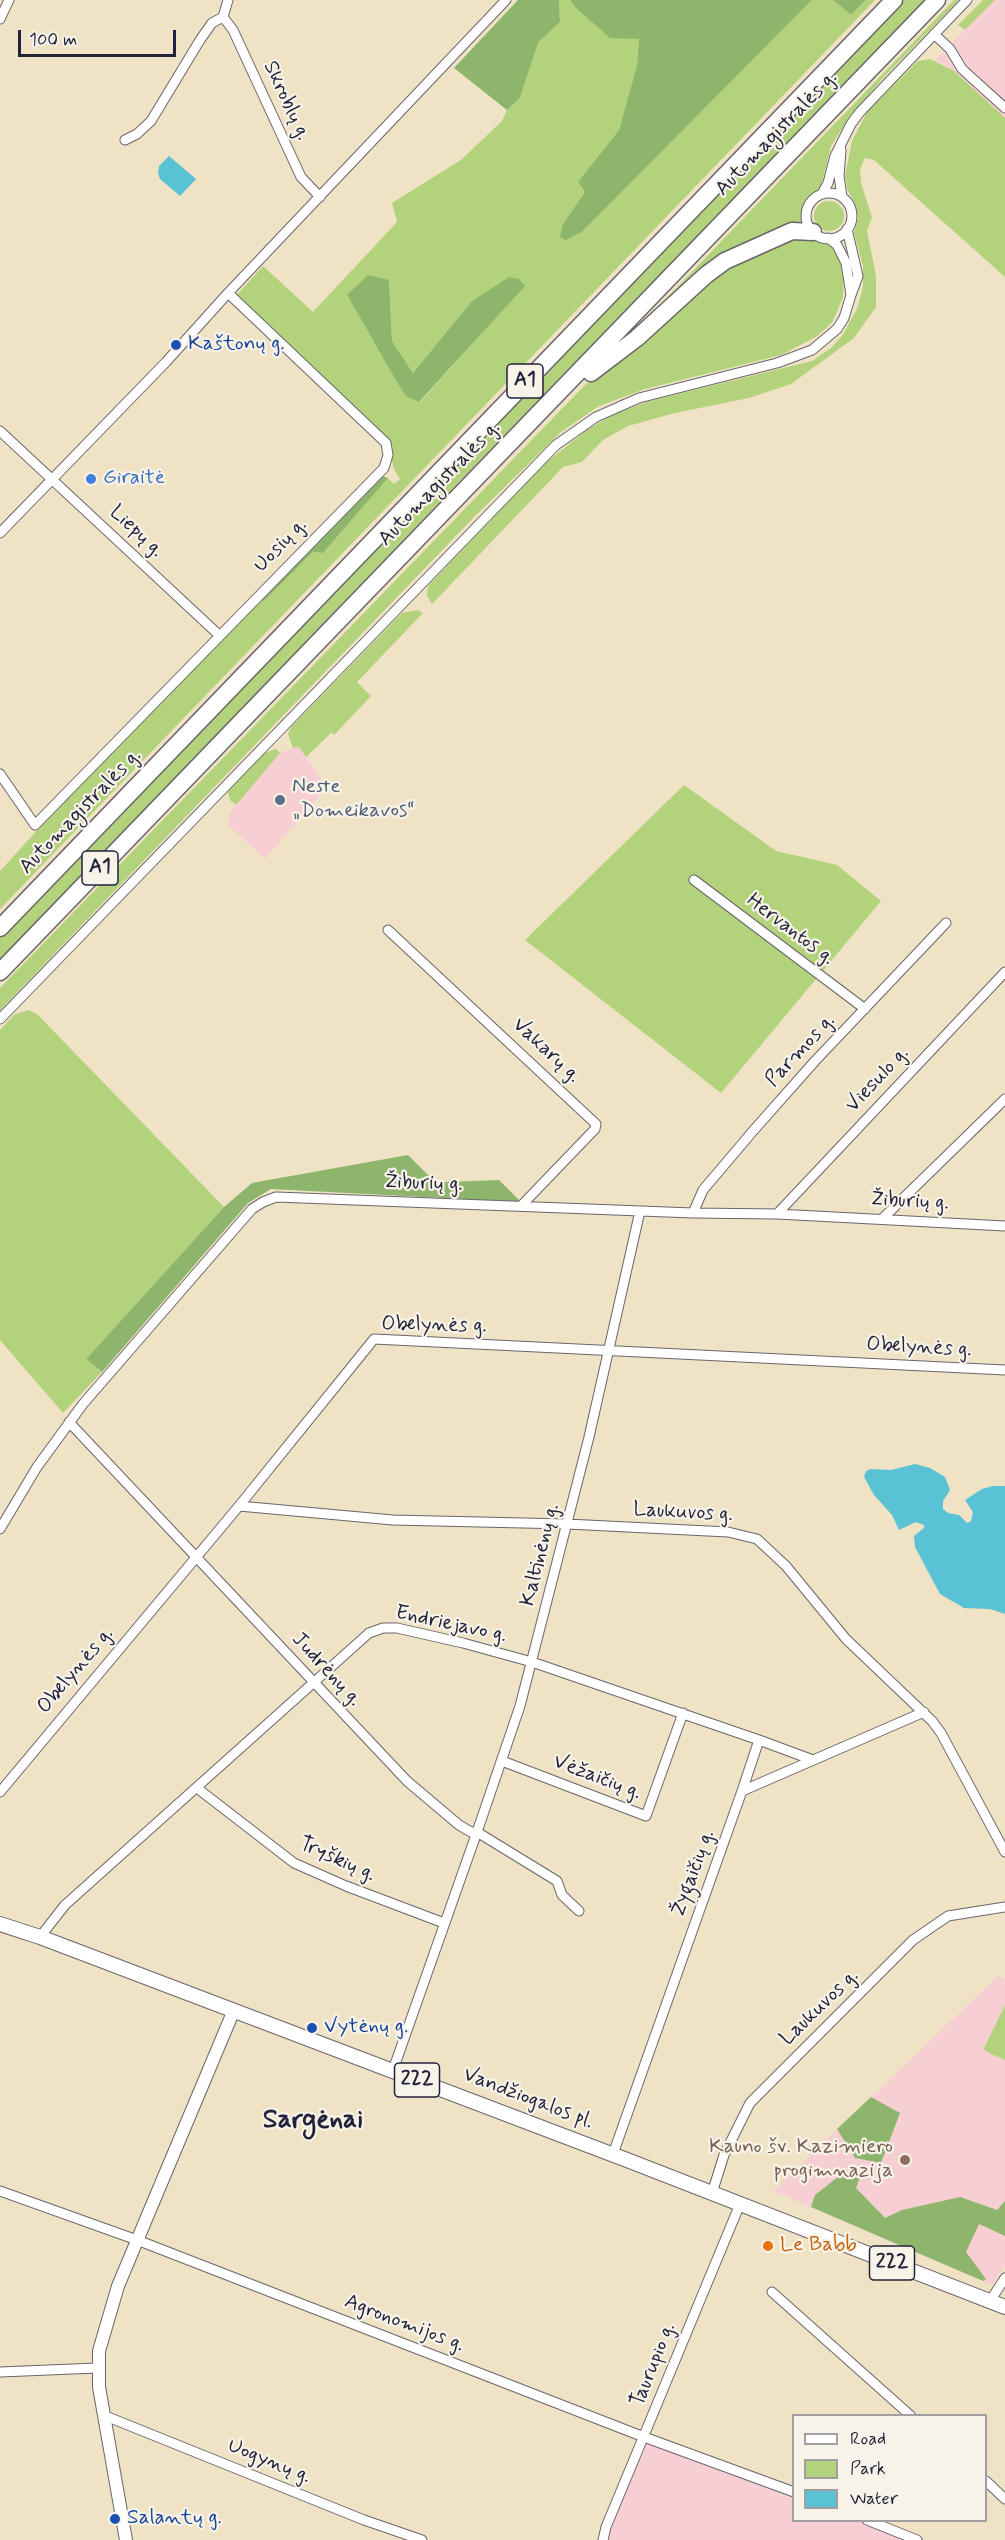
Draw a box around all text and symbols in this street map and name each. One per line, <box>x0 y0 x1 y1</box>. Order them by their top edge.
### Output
scale bar <box>21 18 178 56</box>
text: 100 m <box>29 28 77 52</box>
street label: Skroblų g. <box>257 57 315 145</box>
street label: Automagistralės g. <box>711 66 843 202</box>
place label: Kaštonų g. <box>188 332 285 358</box>
marker: Kaštonų g. <box>169 338 183 352</box>
road number: A1 <box>507 364 543 398</box>
street label: Automagistralės g. <box>374 416 506 552</box>
place label: Giraitė <box>103 466 165 492</box>
marker: Giraitė <box>84 472 98 486</box>
street label: Liepų g. <box>103 500 169 564</box>
street label: Uosių g. <box>249 514 313 578</box>
street label: Automagistralės g. <box>15 744 147 880</box>
place label: Neste „Domeikavos“ <box>292 775 415 825</box>
marker: Neste „Domeikavos“ <box>273 793 287 807</box>
road number: A1 <box>82 851 118 885</box>
street label: Hervantos g. <box>741 889 839 971</box>
street label: Parmos g. <box>761 1009 841 1093</box>
street label: Vakarų g. <box>507 1013 585 1089</box>
street label: Viesulo g. <box>841 1042 915 1118</box>
street label: Žiburių g. <box>385 1170 463 1198</box>
street label: Žiburių g. <box>871 1187 949 1217</box>
street label: Obelynės g. <box>381 1312 487 1340</box>
street label: Obelynės g. <box>866 1333 972 1363</box>
street label: Laukuvos g. <box>633 1498 733 1528</box>
street label: Kaltinėnų g. <box>516 1501 566 1609</box>
street label: Endriejavo g. <box>393 1601 509 1649</box>
street label: Obelynės g. <box>32 1622 120 1720</box>
street label: Judrėnų g. <box>285 1628 367 1712</box>
street label: Vėžaičių g. <box>549 1750 645 1806</box>
street label: Žygaičių g. <box>667 1826 721 1920</box>
street label: Tryškių g. <box>295 1832 379 1888</box>
street label: Laukuvos g. <box>775 1964 865 2052</box>
place label: Vytėnų g. <box>324 2015 408 2041</box>
marker: Vytėnų g. <box>305 2021 319 2035</box>
road number: 222 <box>394 2063 440 2097</box>
street label: Vandžiogalos pl. <box>459 2063 597 2135</box>
district label: Sargėnai <box>263 2105 363 2137</box>
place label: Kauno šv. Kazimiero progimnazija <box>709 2135 893 2185</box>
marker: Kauno šv. Kazimiero progimnazija <box>898 2153 912 2167</box>
place label: Le Babb <box>780 2233 857 2259</box>
marker: Le Babb <box>761 2239 775 2253</box>
road number: 222 <box>870 2246 914 2280</box>
street label: Agronomijos g. <box>340 2290 468 2358</box>
street label: Taurupio g. <box>626 2319 682 2411</box>
legend <box>792 2414 987 2522</box>
text: Road <box>850 2427 886 2451</box>
street label: Uogynų g. <box>224 2434 314 2490</box>
text: Park <box>850 2457 886 2481</box>
text: Water <box>850 2487 898 2511</box>
place label: Salantų g. <box>127 2506 222 2532</box>
marker: Salantų g. <box>108 2512 122 2526</box>

